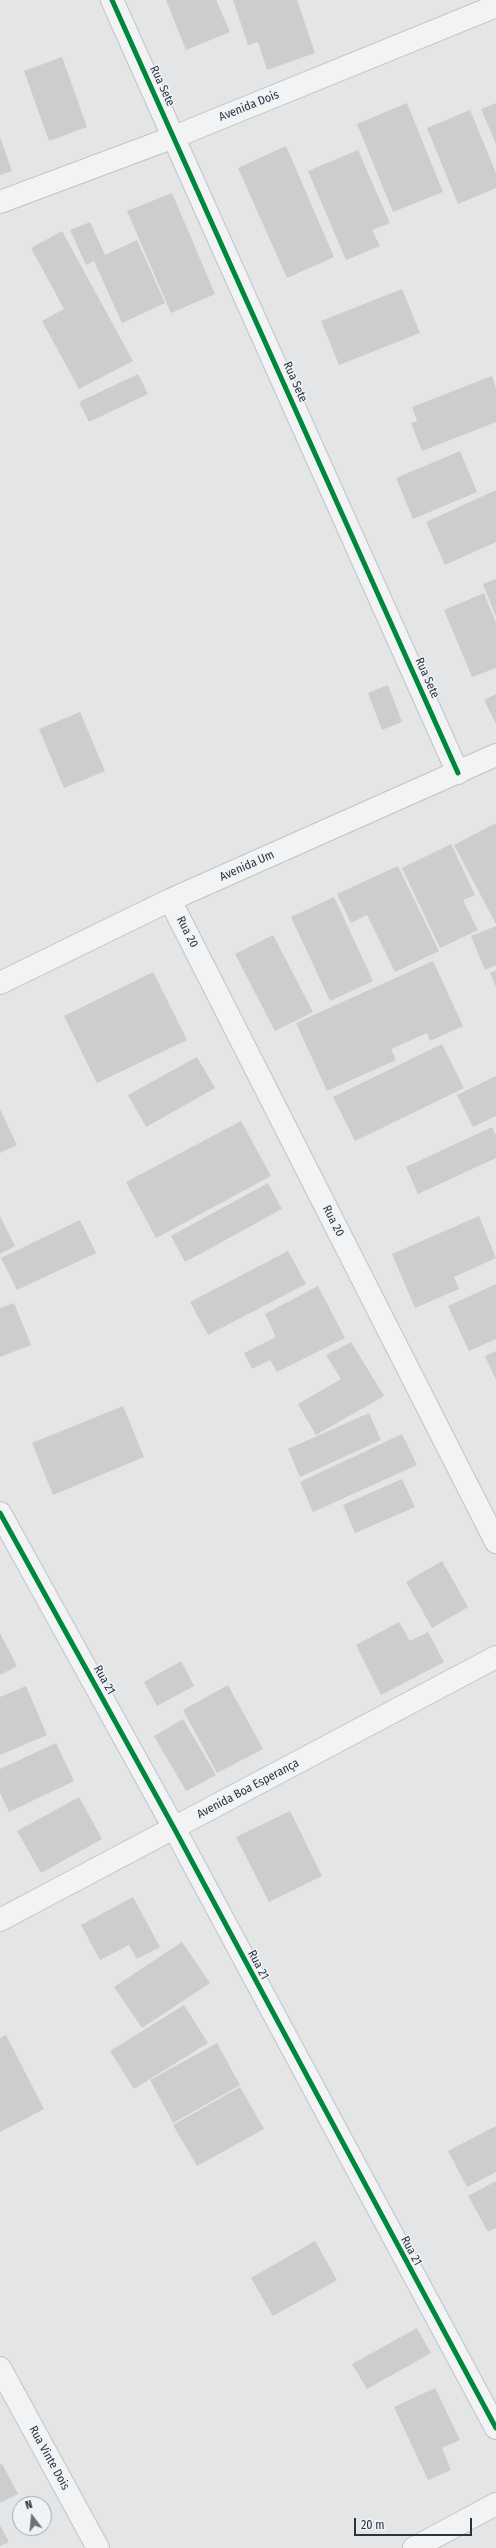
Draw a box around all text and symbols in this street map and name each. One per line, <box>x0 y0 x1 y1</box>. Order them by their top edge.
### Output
street label: Rua Sete <box>146 63 178 109</box>
street label: Avenida Dois <box>217 87 281 125</box>
street label: Rua Sete <box>280 359 310 405</box>
street label: Rua Sete <box>412 655 442 701</box>
street label: Avenida Um <box>217 848 277 884</box>
street label: Rua 20 <box>173 914 201 950</box>
street label: Rua 20 <box>319 1203 347 1239</box>
street label: Rua 21 <box>90 1663 118 1697</box>
street label: Avenida Boa Esperança <box>195 1756 301 1822</box>
street label: Rua 21 <box>244 1948 272 1982</box>
street label: Rua 21 <box>397 2234 425 2268</box>
street label: Rua Vinte Dois <box>26 2424 72 2492</box>
north arrow <box>12 2496 52 2536</box>
text: N <box>24 2498 34 2512</box>
scale bar <box>356 2510 474 2536</box>
text: 20 m <box>361 2518 385 2532</box>

